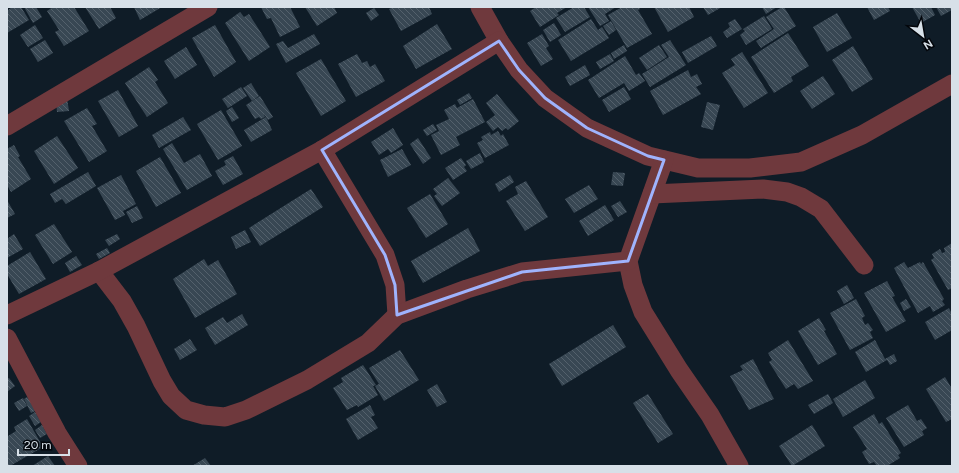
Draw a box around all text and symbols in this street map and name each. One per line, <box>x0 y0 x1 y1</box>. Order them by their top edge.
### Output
north arrow <box>903 16 943 56</box>
text: N <box>921 36 935 52</box>
scale bar <box>18 431 69 457</box>
text: 20 m <box>24 438 52 452</box>

